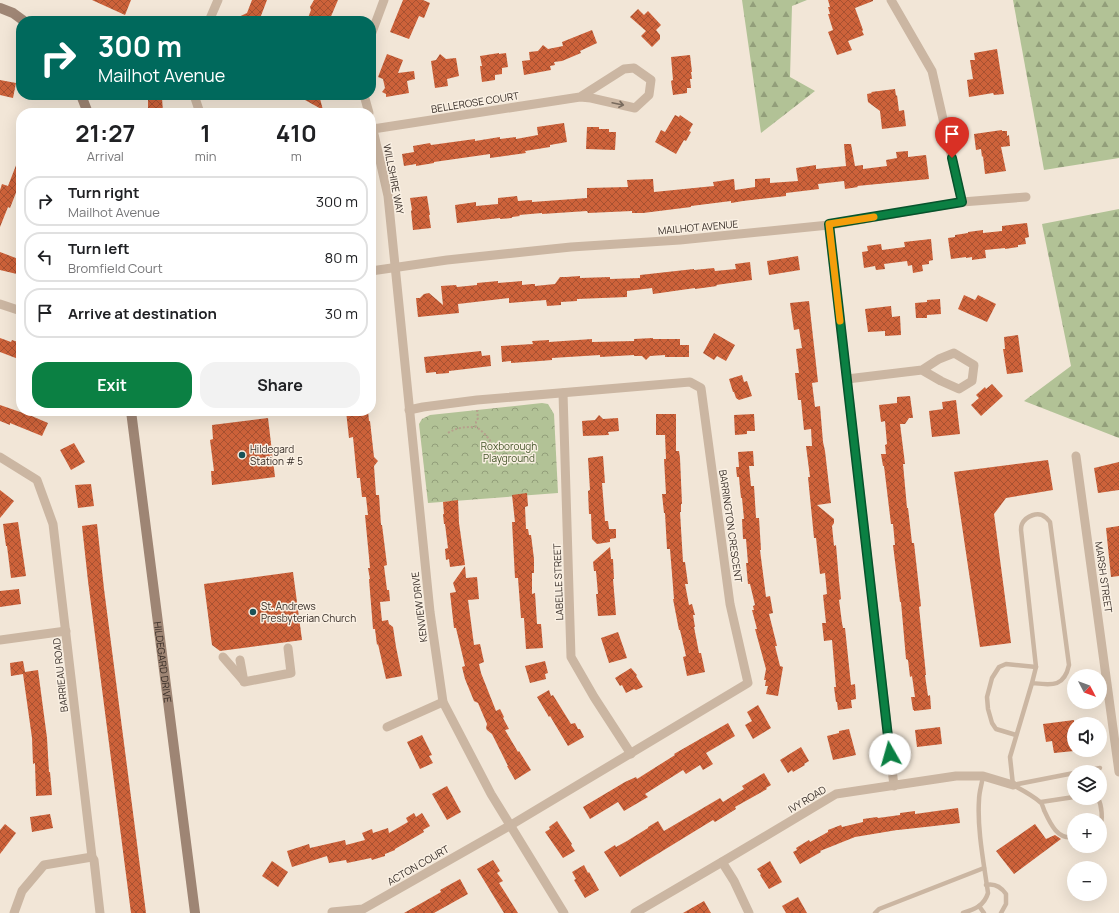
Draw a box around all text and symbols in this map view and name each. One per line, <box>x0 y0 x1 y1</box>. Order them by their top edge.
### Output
text: 300 m <box>98 27 182 65</box>
icon: right <box>32 32 84 84</box>
text: Mailhot Avenue <box>98 63 225 87</box>
street label: BELLEROSE COURT <box>430 88 520 116</box>
one-way arrow <box>611 101 624 109</box>
text: 21:27 <box>75 116 135 149</box>
text: 1 <box>200 116 211 149</box>
text: 410 <box>276 116 317 149</box>
pin <box>935 117 969 158</box>
icon: arrive <box>941 123 963 145</box>
street label: WILLSHIRE WAY <box>380 143 408 216</box>
text: Arrival <box>87 147 124 165</box>
text: min <box>195 147 216 165</box>
text: m <box>291 147 302 165</box>
text: Turn right <box>68 182 139 203</box>
icon: right <box>34 190 56 212</box>
text: 300 m <box>316 191 358 212</box>
text: Mailhot Avenue <box>68 203 160 221</box>
street label: MAILHOT AVENUE <box>657 216 739 237</box>
text: Turn left <box>68 238 130 259</box>
icon: left <box>34 246 56 268</box>
text: 80 m <box>324 247 358 268</box>
text: Bromfield Court <box>68 259 163 277</box>
icon: arrive <box>34 302 56 324</box>
text: Arrive at destination <box>68 303 217 324</box>
text: 30 m <box>325 303 358 324</box>
button: Exit <box>32 362 192 408</box>
button: Share <box>200 362 360 408</box>
park label: Roxborough Playground <box>481 439 537 465</box>
place label: Hildegard Station # 5 <box>250 442 303 468</box>
marker: Hildegard Station # 5 <box>237 450 247 460</box>
street label: BARRINGTON CRESCENT <box>716 469 746 583</box>
street label: MARSH STREET <box>1092 540 1116 614</box>
street label: LABELLE STREET <box>550 543 566 621</box>
street label: KENVIEW DRIVE <box>408 571 430 643</box>
place label: St. Andrews Presbyterian Church <box>261 599 356 625</box>
marker: St. Andrews Presbyterian Church <box>248 607 258 617</box>
street label: HILDEGARD DRIVE <box>151 621 175 704</box>
street label: BARRIEAU ROAD <box>49 637 71 713</box>
north arrow <box>1067 669 1107 709</box>
map controls <box>1067 669 1107 901</box>
button: sound <box>1067 717 1107 757</box>
position arrow <box>869 733 911 775</box>
button: layers <box>1067 765 1107 805</box>
street label: IVY ROAD <box>785 782 829 816</box>
button: + <box>1067 813 1107 853</box>
street label: ACTON COURT <box>385 842 451 888</box>
button: − <box>1067 861 1107 901</box>

